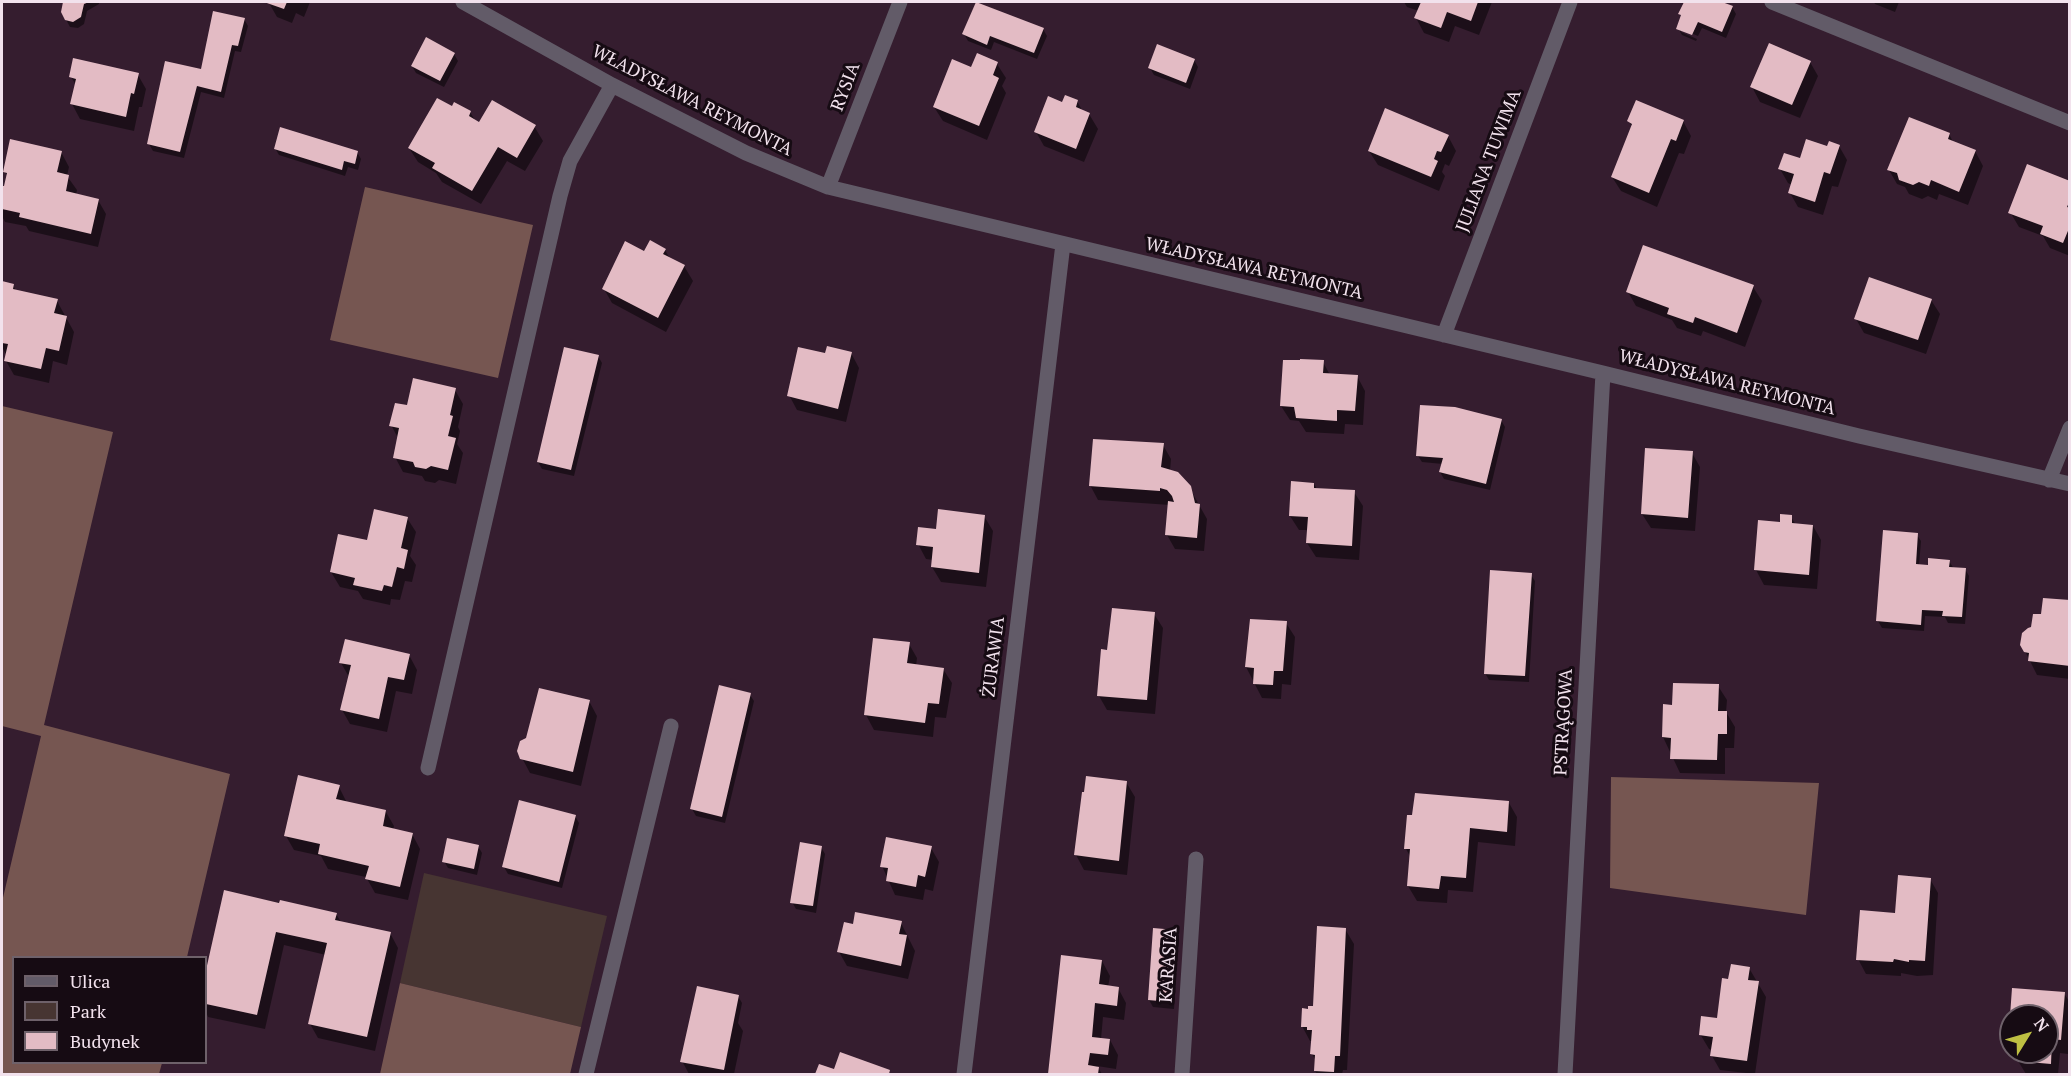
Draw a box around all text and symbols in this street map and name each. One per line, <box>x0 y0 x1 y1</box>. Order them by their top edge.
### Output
street label: WŁADYSŁAWA REYMONTA <box>588 41 796 161</box>
street label: RYSIA <box>827 60 865 114</box>
street label: JULIANA TUWIMA <box>1452 87 1526 235</box>
street label: WŁADYSŁAWA REYMONTA <box>1143 233 1365 305</box>
street label: WŁADYSŁAWA REYMONTA <box>1617 346 1837 420</box>
street label: ŻURAWIA <box>978 616 1010 698</box>
street label: PSTRĄGOWA <box>1550 668 1578 776</box>
street label: KARASIA <box>1156 927 1182 1003</box>
legend <box>12 956 207 1064</box>
text: Ulica <box>70 969 110 993</box>
text: Park <box>70 999 106 1023</box>
north arrow <box>1999 1004 2059 1064</box>
text: N <box>2029 1013 2054 1036</box>
text: Budynek <box>70 1029 140 1053</box>

